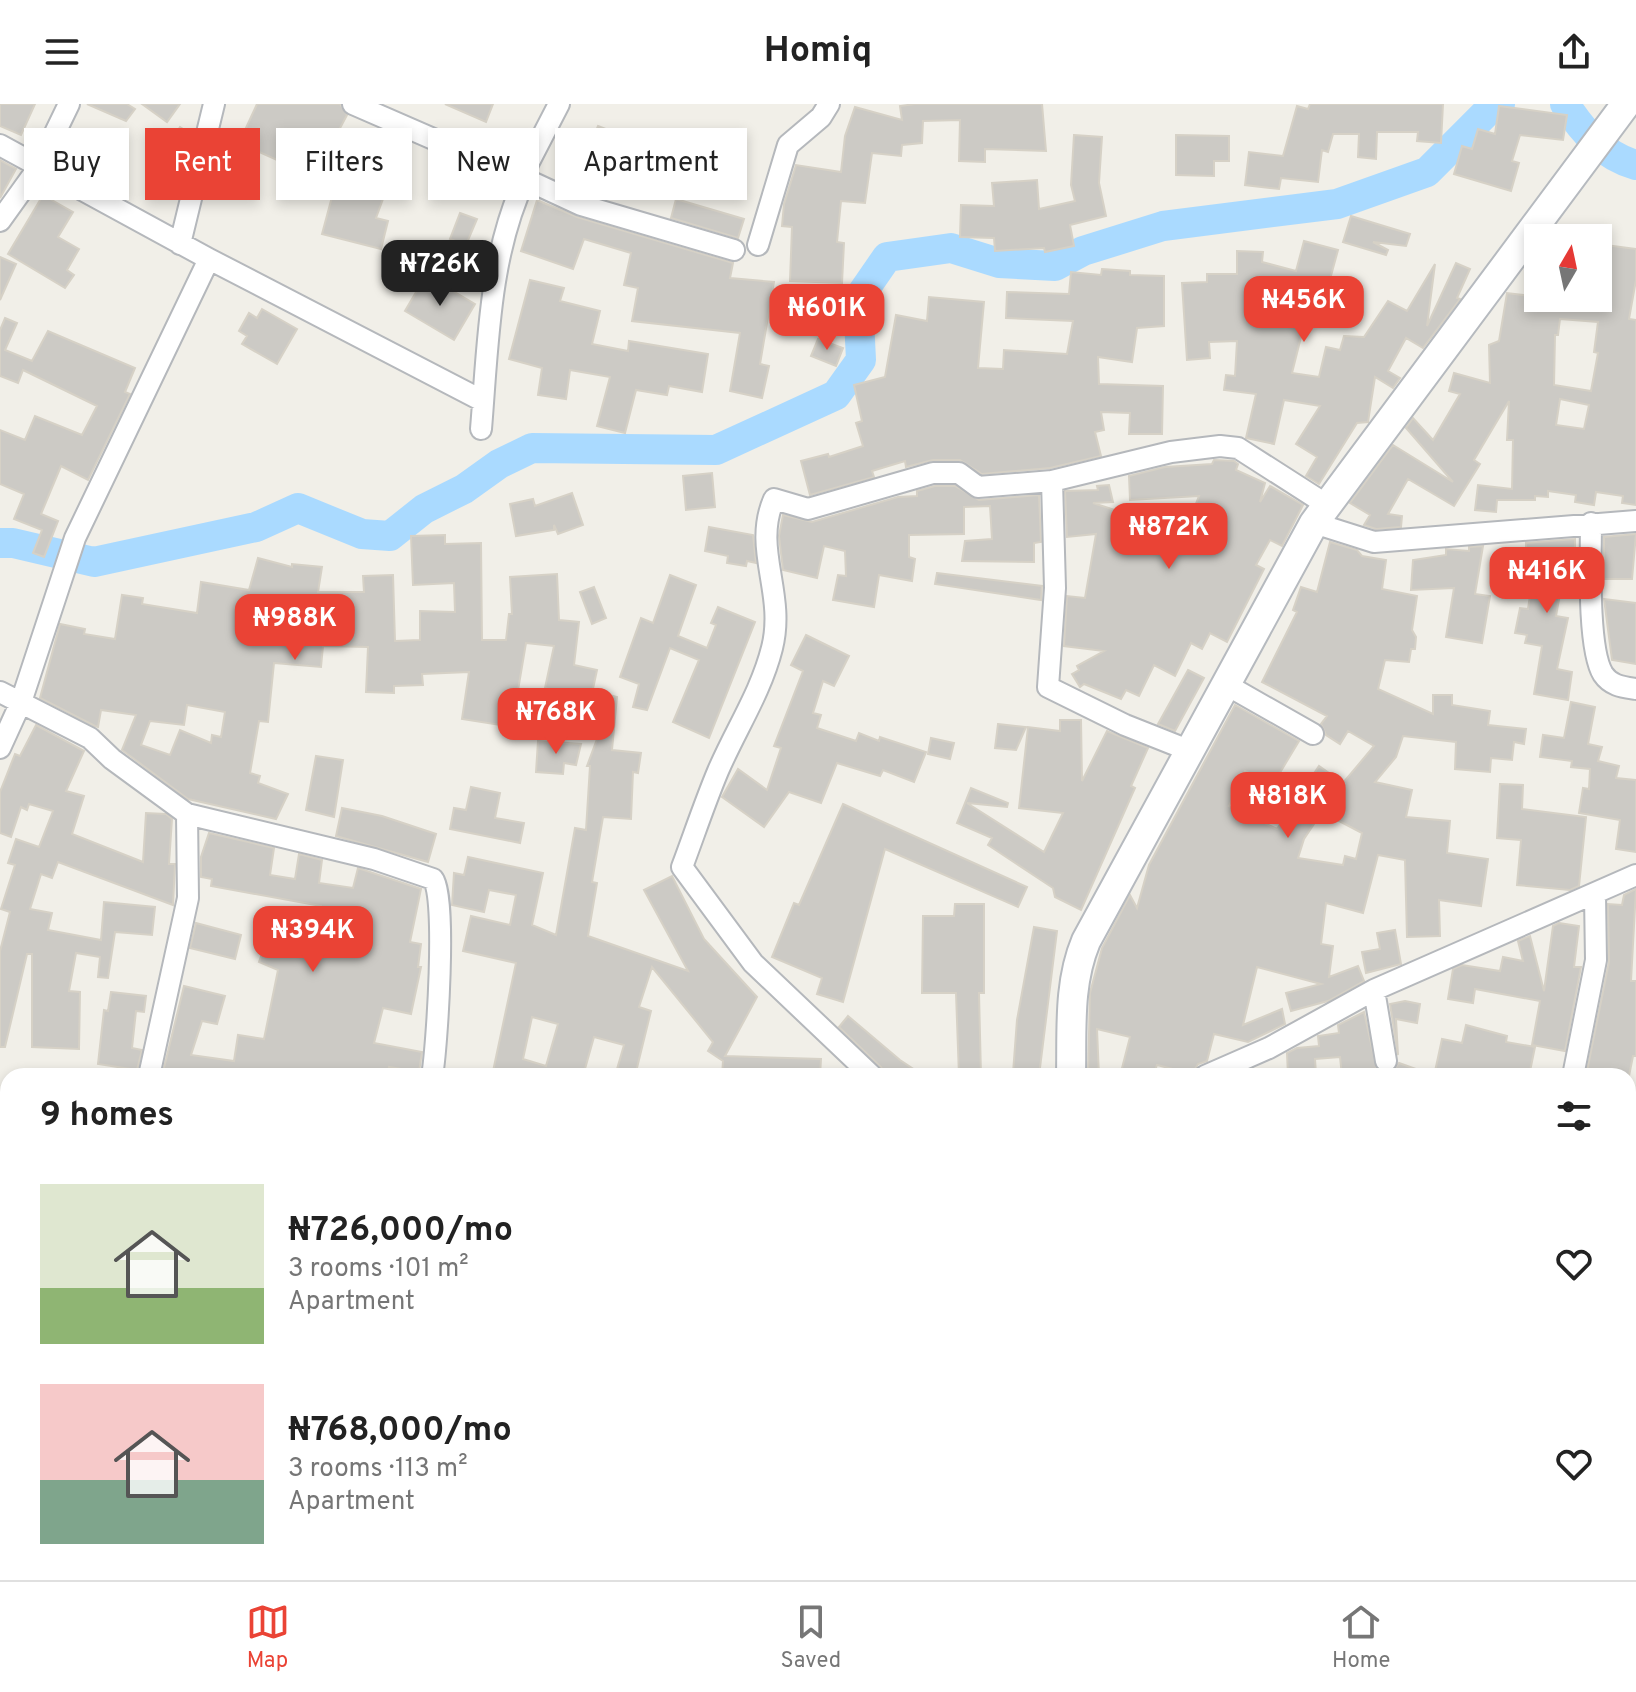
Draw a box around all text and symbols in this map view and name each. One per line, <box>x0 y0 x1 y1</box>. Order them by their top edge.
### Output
text: Homiq <box>764 29 872 75</box>
icon: menu <box>40 30 84 74</box>
icon: share <box>1552 30 1596 74</box>
chip: Buy <box>24 128 129 200</box>
chip: Rent <box>145 128 260 200</box>
chip: Filters <box>276 128 412 200</box>
chip: New <box>428 128 539 200</box>
chip: Apartment <box>555 128 747 200</box>
north arrow <box>1524 224 1612 312</box>
map controls <box>1524 224 1612 312</box>
pin: ₦726K <box>384 240 496 308</box>
text: ₦726K <box>399 249 481 282</box>
pin: ₦456K <box>1248 276 1360 344</box>
pin: ₦601K <box>771 284 883 352</box>
text: ₦456K <box>1262 285 1346 318</box>
text: ₦601K <box>787 293 867 326</box>
pin: ₦872K <box>1113 503 1225 571</box>
text: ₦872K <box>1128 512 1210 545</box>
pin: ₦416K <box>1491 547 1603 615</box>
text: ₦416K <box>1508 556 1586 589</box>
pin: ₦988K <box>239 594 351 662</box>
text: ₦988K <box>253 603 337 636</box>
pin: ₦768K <box>500 688 612 756</box>
text: ₦768K <box>516 697 596 730</box>
pin: ₦818K <box>1232 772 1344 840</box>
text: ₦818K <box>1249 781 1327 814</box>
pin: ₦394K <box>257 906 369 974</box>
text: ₦394K <box>271 915 355 948</box>
icon: filters <box>1552 1094 1596 1138</box>
text: 9 homes <box>40 1095 174 1138</box>
text: ₦726,000/mo <box>288 1210 513 1253</box>
icon: home <box>104 1216 200 1312</box>
icon: heart <box>1552 1242 1596 1286</box>
text: 3 rooms · 101 m² <box>288 1253 469 1286</box>
text: Apartment <box>288 1286 415 1319</box>
text: ₦768,000/mo <box>288 1410 512 1453</box>
icon: home <box>104 1416 200 1512</box>
icon: heart <box>1552 1442 1596 1486</box>
text: 3 rooms · 113 m² <box>288 1453 468 1486</box>
text: Apartment <box>288 1486 415 1519</box>
tab: Map <box>246 1600 290 1675</box>
tab: Saved <box>781 1600 841 1675</box>
tab: Home <box>1332 1600 1390 1675</box>

